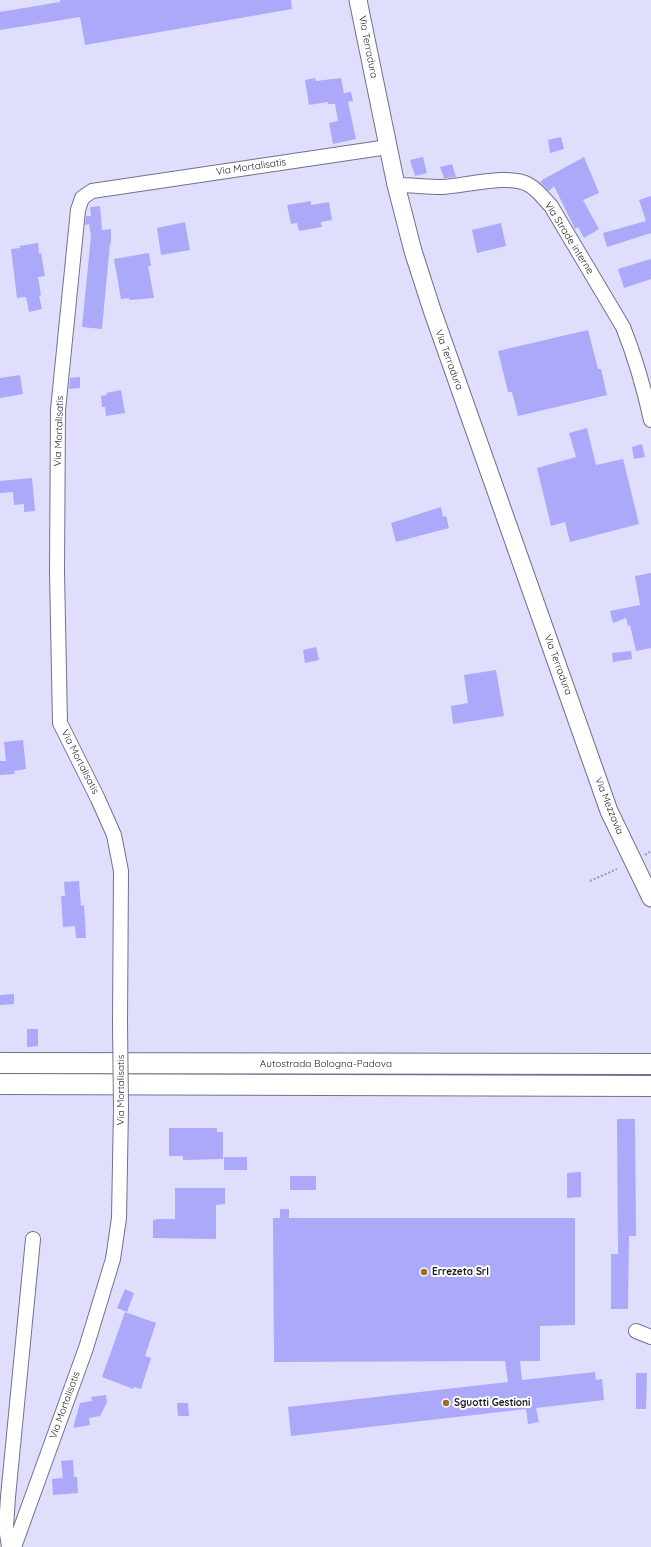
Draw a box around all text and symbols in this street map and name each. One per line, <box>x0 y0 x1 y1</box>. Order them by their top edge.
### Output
street label: Via Terradura <box>356 15 380 79</box>
street label: Via Mortalisatis <box>215 156 287 178</box>
street label: Via Strade interne <box>542 200 596 276</box>
street label: Via Terradura <box>433 328 465 392</box>
street label: Via Mortalisatis <box>52 395 66 467</box>
street label: Via Terradura <box>542 633 574 697</box>
street label: Via Mortalisatis <box>59 728 101 796</box>
street label: Via Mezzavia <box>592 776 626 836</box>
street label: Via Mortalisatis <box>115 1055 127 1125</box>
street label: Autostrada Bologna-Padova <box>260 1058 392 1070</box>
place label: Errezeta Srl <box>432 1266 489 1278</box>
marker: Errezeta Srl <box>419 1267 429 1277</box>
street label: Via Mortalisatis <box>47 1370 83 1440</box>
place label: Sguotti Gestioni <box>454 1397 530 1409</box>
marker: Sguotti Gestioni <box>441 1398 451 1408</box>

